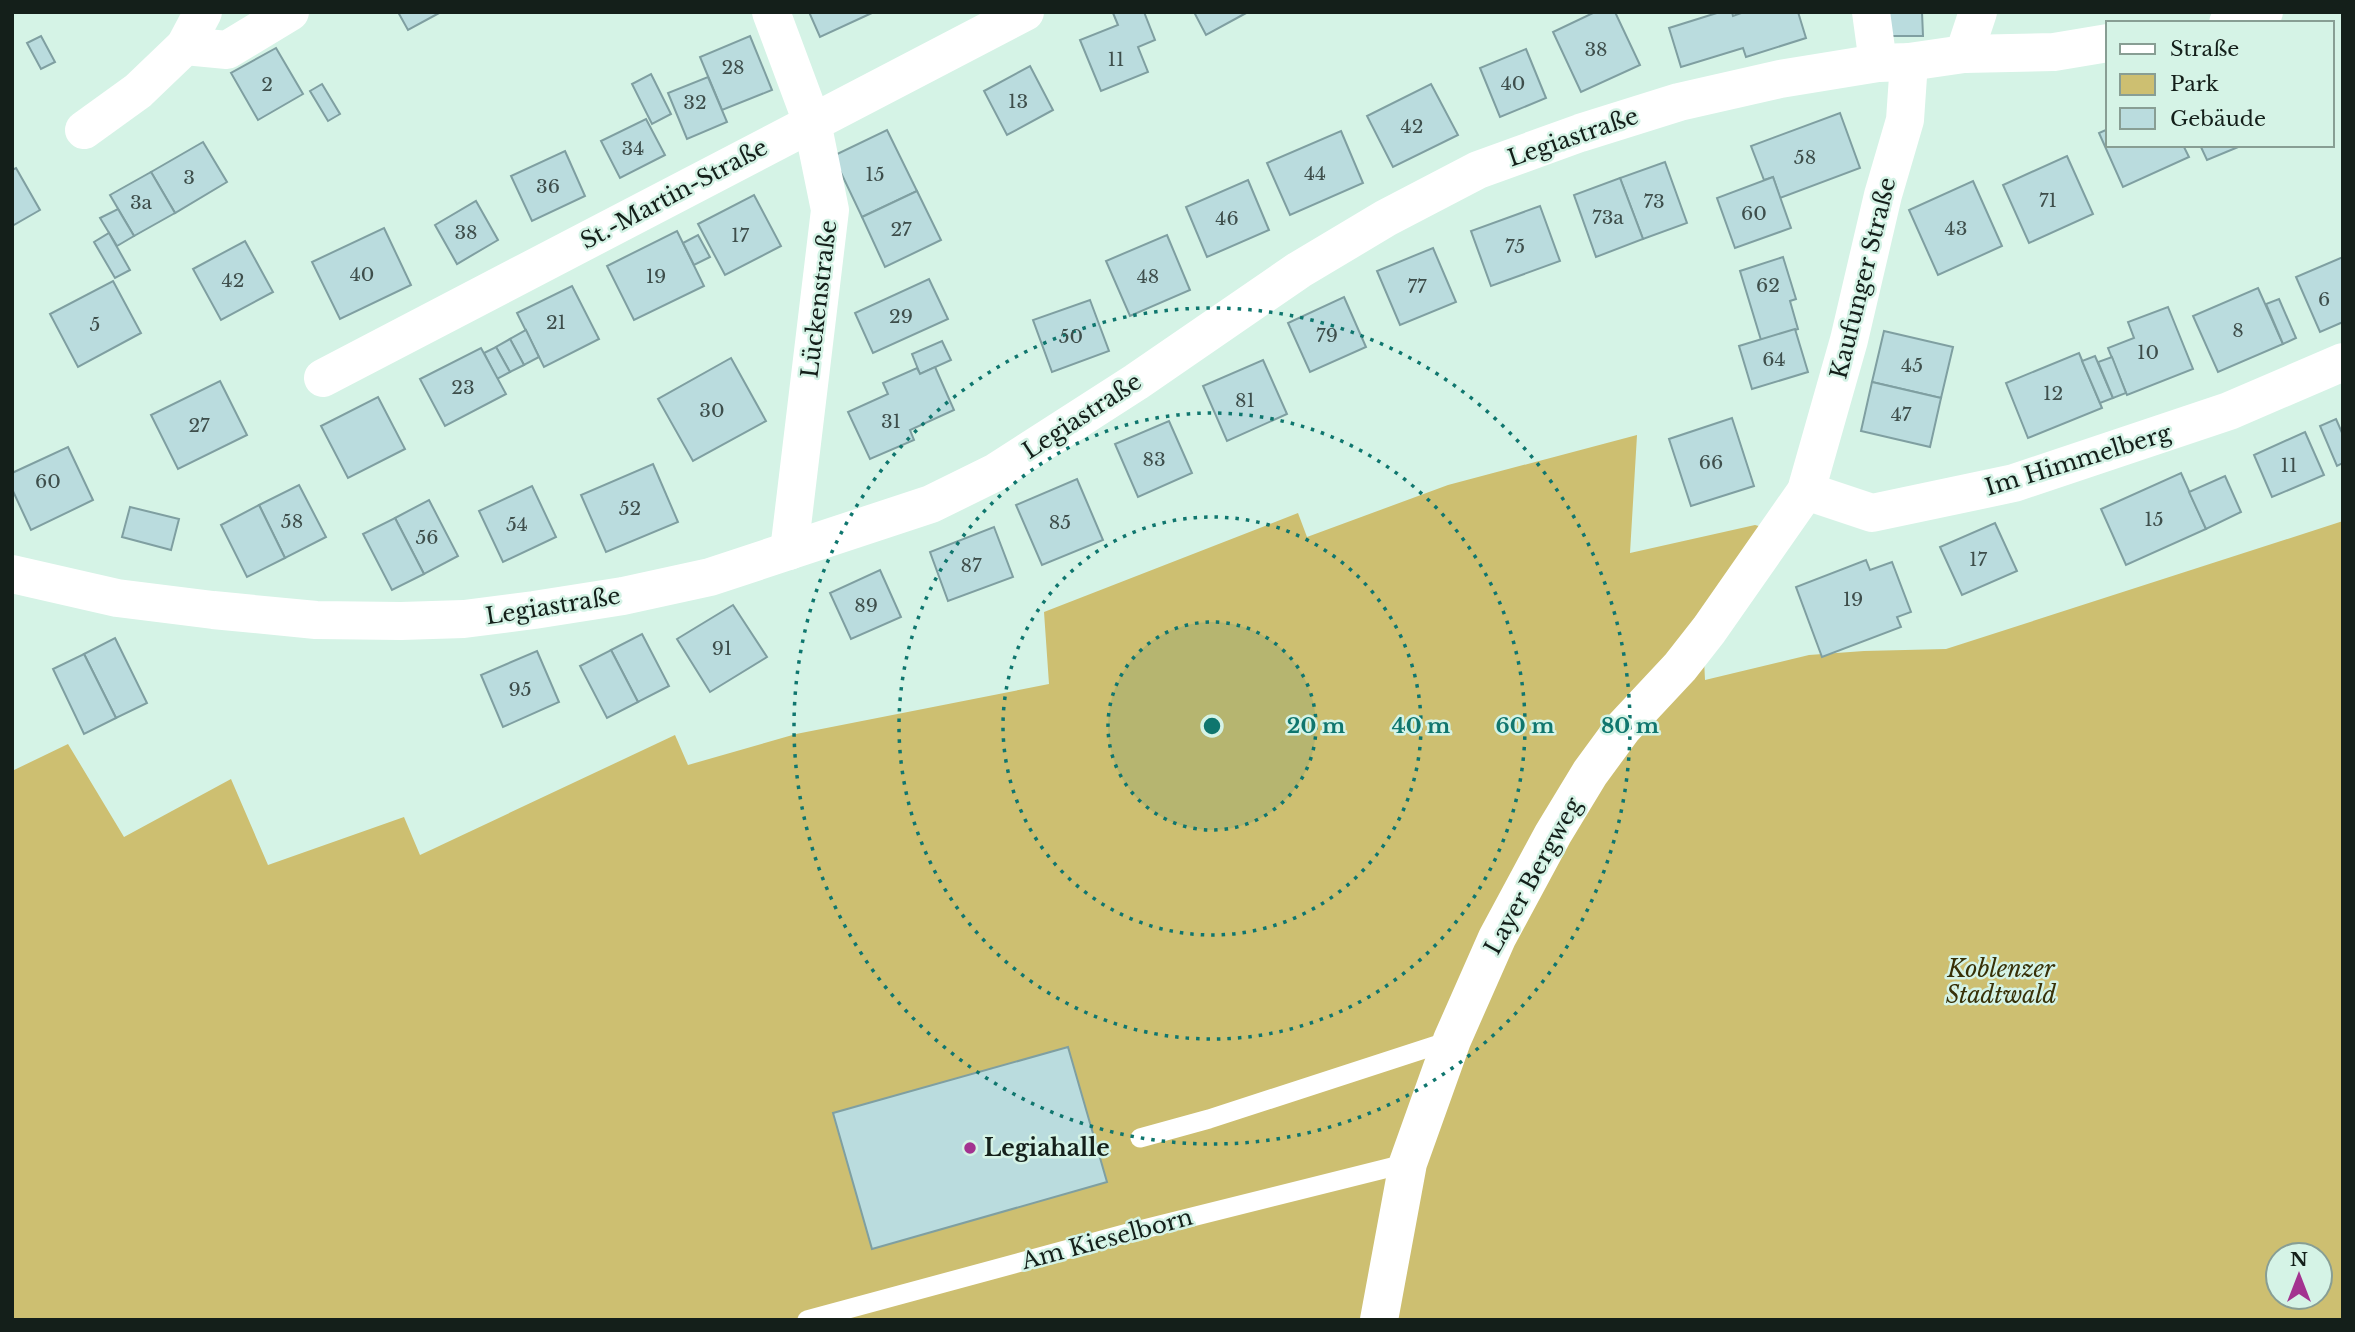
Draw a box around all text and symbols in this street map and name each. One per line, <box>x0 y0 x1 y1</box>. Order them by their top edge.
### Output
legend <box>2106 21 2334 147</box>
text: Straße <box>2170 36 2239 62</box>
house number: 38 <box>1584 38 1608 61</box>
house number: 11 <box>1108 48 1124 71</box>
house number: 28 <box>721 56 745 79</box>
text: Park <box>2170 71 2219 97</box>
house number: 40 <box>1501 72 1525 95</box>
house number: 2 <box>261 73 273 96</box>
house number: 13 <box>1008 90 1028 113</box>
house number: 32 <box>683 91 707 114</box>
street label: Legiastraße <box>1504 102 1642 172</box>
text: Gebäude <box>2170 106 2266 132</box>
house number: 42 <box>1401 115 1423 138</box>
street label: St.-Martin-Straße <box>576 133 772 255</box>
house number: 34 <box>622 137 644 160</box>
house number: 58 <box>1794 146 1816 169</box>
house number: 44 <box>1304 162 1326 185</box>
house number: 15 <box>865 163 885 186</box>
house number: 3 <box>183 166 195 189</box>
street label: Kaufunger Straße <box>1824 174 1902 382</box>
house number: 36 <box>536 175 560 198</box>
house number: 71 <box>2039 189 2057 212</box>
house number: 73 <box>1643 190 1665 213</box>
house number: 3a <box>130 191 153 214</box>
house number: 60 <box>1741 202 1767 225</box>
house number: 73a <box>1592 206 1624 229</box>
house number: 46 <box>1215 207 1239 230</box>
house number: 43 <box>1945 217 1967 240</box>
house number: 27 <box>890 218 912 241</box>
street label: Lückenstraße <box>795 219 843 379</box>
house number: 38 <box>454 221 478 244</box>
house number: 17 <box>731 224 749 247</box>
house number: 75 <box>1505 235 1525 258</box>
house number: 40 <box>350 263 374 286</box>
house number: 19 <box>646 265 666 288</box>
house number: 48 <box>1137 265 1159 288</box>
house number: 42 <box>222 269 244 292</box>
house number: 62 <box>1756 274 1780 297</box>
house number: 77 <box>1407 275 1427 298</box>
house number: 6 <box>2318 288 2330 311</box>
house number: 29 <box>889 305 913 328</box>
house number: 21 <box>546 311 566 334</box>
house number: 5 <box>90 313 100 336</box>
house number: 8 <box>2232 319 2244 342</box>
house number: 79 <box>1316 324 1338 347</box>
house number: 50 <box>1059 325 1083 348</box>
house number: 10 <box>2137 341 2159 364</box>
house number: 64 <box>1762 348 1786 371</box>
house number: 45 <box>1901 354 1923 377</box>
street label: Legiastraße <box>1017 367 1147 465</box>
house number: 23 <box>451 376 475 399</box>
house number: 12 <box>2043 382 2063 405</box>
house number: 81 <box>1235 389 1255 412</box>
house number: 30 <box>699 399 725 422</box>
house number: 47 <box>1891 403 1912 426</box>
house number: 31 <box>881 410 901 433</box>
house number: 27 <box>188 414 210 437</box>
street label: Im Himmelberg <box>1982 418 2175 502</box>
house number: 83 <box>1142 448 1166 471</box>
house number: 66 <box>1699 451 1723 474</box>
house number: 11 <box>2281 454 2297 477</box>
house number: 60 <box>35 470 61 493</box>
house number: 52 <box>619 497 641 520</box>
house number: 15 <box>2144 508 2164 531</box>
house number: 58 <box>281 510 303 533</box>
house number: 85 <box>1049 511 1071 534</box>
house number: 54 <box>506 513 528 536</box>
house number: 56 <box>415 526 439 549</box>
house number: 17 <box>1969 548 1987 571</box>
house number: 87 <box>960 554 982 577</box>
street label: Legiastraße <box>484 582 622 630</box>
house number: 19 <box>1843 588 1863 611</box>
house number: 89 <box>854 594 878 617</box>
house number: 91 <box>712 637 732 660</box>
house number: 95 <box>508 678 532 701</box>
text: 20 m <box>1287 713 1345 739</box>
text: 40 m <box>1392 713 1450 739</box>
text: 60 m <box>1496 713 1554 739</box>
text: 80 m <box>1601 713 1659 739</box>
centre of rings <box>1200 714 1224 738</box>
street label: Layer Bergweg <box>1478 792 1588 959</box>
park label: Koblenzer Stadtwald <box>1946 955 2057 1009</box>
place label: Legiahalle <box>984 1134 1110 1162</box>
marker: Legiahalle <box>962 1140 978 1156</box>
street label: Am Kieselborn <box>1017 1203 1196 1276</box>
north arrow <box>2264 1241 2334 1311</box>
text: N <box>2290 1248 2308 1271</box>

